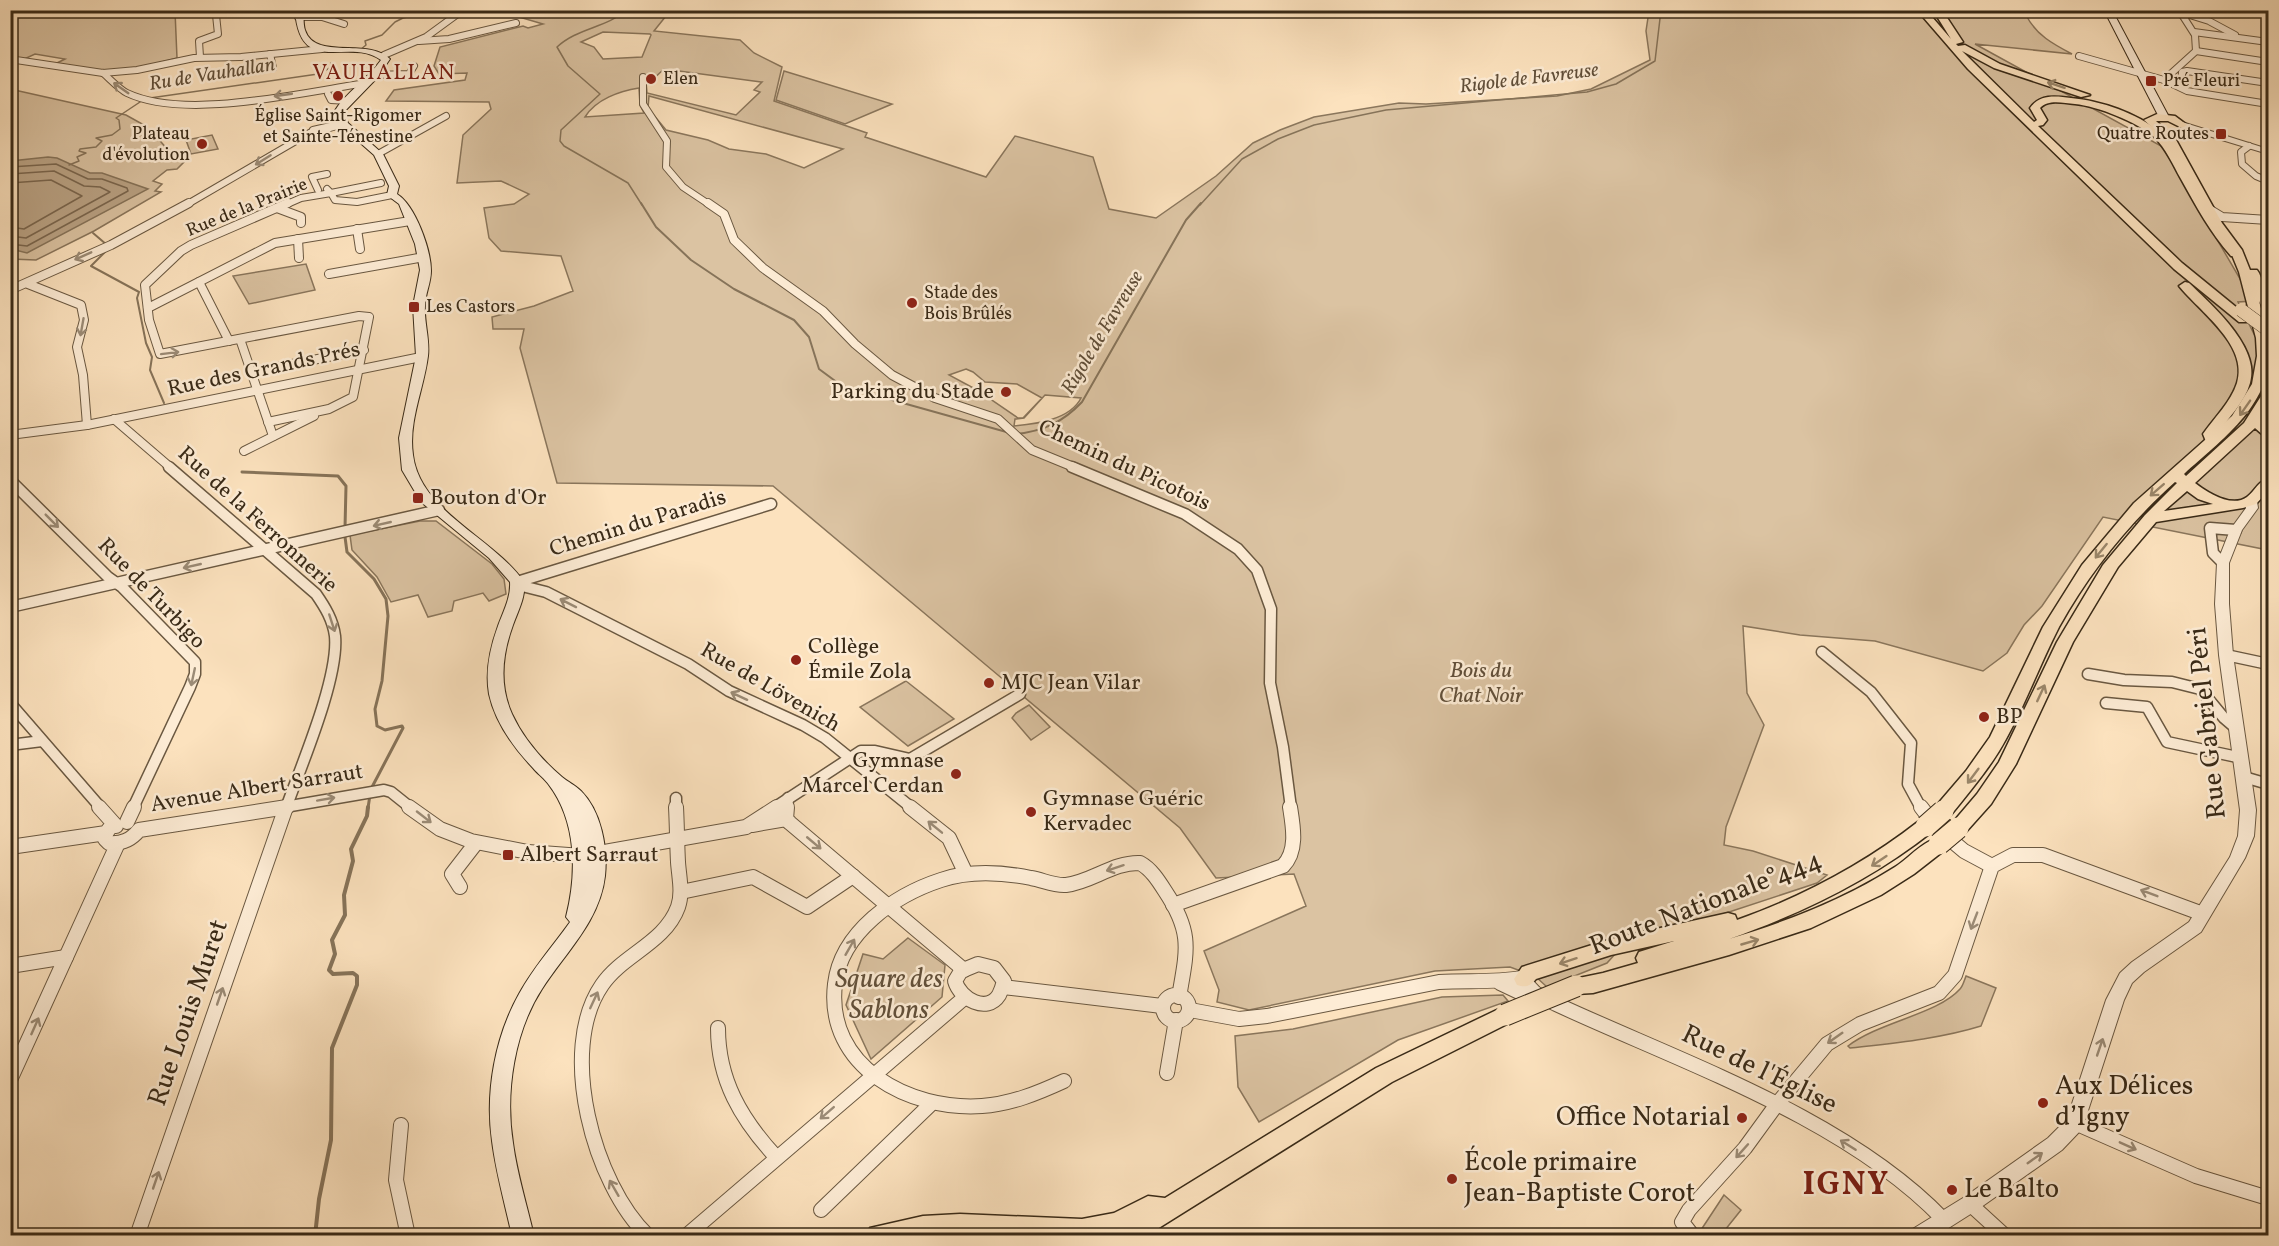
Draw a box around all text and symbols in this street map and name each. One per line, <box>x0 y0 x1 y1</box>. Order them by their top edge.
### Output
water label: Ru de Vauhallan <box>147 51 277 99</box>
water label: Rigole de Favreuse <box>1458 57 1601 101</box>
district label: VAUHALLAN <box>312 58 456 89</box>
place label: Elen <box>663 67 699 92</box>
place label: Pré Fleuri <box>2163 69 2240 94</box>
marker: Elen <box>644 72 658 86</box>
marker: Pré Fleuri <box>2144 74 2158 88</box>
one-way arrow <box>2047 79 2066 90</box>
one-way arrow <box>114 82 130 94</box>
one-way arrow <box>274 89 294 100</box>
marker: Église Saint-Rigomer et Sainte-Ténestine <box>331 89 345 103</box>
place label: Église Saint-Rigomer et Sainte-Ténestine <box>254 104 422 150</box>
place label: Plateau d'évolution <box>102 122 190 168</box>
place label: Quatre Routes <box>2097 122 2209 147</box>
marker: Quatre Routes <box>2214 127 2228 141</box>
marker: Plateau d'évolution <box>195 137 209 151</box>
one-way arrow <box>255 155 272 167</box>
street label: Rue de la Prairie <box>183 172 311 244</box>
one-way arrow <box>75 251 93 262</box>
water label: Rigole de Favreuse <box>1055 265 1151 400</box>
place label: Stade des Bois Brûlés <box>924 281 1012 327</box>
place label: Les Castors <box>426 295 515 320</box>
marker: Stade des Bois Brûlés <box>905 296 919 310</box>
marker: Les Castors <box>407 300 421 314</box>
one-way arrow <box>76 317 87 336</box>
street label: Rue des Grands Prés <box>165 334 363 406</box>
one-way arrow <box>160 347 179 358</box>
place label: Parking du Stade <box>831 377 994 408</box>
marker: Parking du Stade <box>999 385 1013 399</box>
one-way arrow <box>2239 399 2251 415</box>
street label: Chemin du Picotois <box>1033 412 1215 520</box>
street label: Rue de la Ferronnerie <box>170 439 344 601</box>
street label: Chemin du Paradis <box>546 482 730 566</box>
place label: Bouton d'Or <box>430 483 546 514</box>
one-way arrow <box>2150 483 2165 497</box>
marker: Bouton d'Or <box>411 491 425 505</box>
one-way arrow <box>44 513 59 528</box>
one-way arrow <box>373 519 392 530</box>
street label: Rue de Turbigo <box>90 531 212 657</box>
one-way arrow <box>2095 542 2108 558</box>
one-way arrow <box>183 561 202 573</box>
one-way arrow <box>559 597 577 608</box>
one-way arrow <box>327 613 338 632</box>
street label: Rue Gabriel Péri <box>2179 625 2237 821</box>
place label: Collège Émile Zola <box>808 632 912 688</box>
street label: Rue de Lövenich <box>694 635 846 741</box>
marker: Collège Émile Zola <box>789 653 803 667</box>
park label: Bois du Chat Noir <box>1439 656 1524 712</box>
one-way arrow <box>186 667 198 686</box>
place label: MJC Jean Vilar <box>1001 668 1140 699</box>
marker: MJC Jean Vilar <box>982 676 996 690</box>
one-way arrow <box>2036 685 2048 703</box>
one-way arrow <box>730 689 748 701</box>
place label: BP <box>1996 702 2023 733</box>
marker: BP <box>1977 710 1991 724</box>
place label: Gymnase Marcel Cerdan <box>802 746 944 802</box>
street label: Avenue Albert Sarraut <box>148 757 366 821</box>
marker: Gymnase Marcel Cerdan <box>949 767 963 781</box>
one-way arrow <box>1966 768 1979 784</box>
place label: Gymnase Guéric Kervadec <box>1043 784 1204 840</box>
one-way arrow <box>316 793 335 804</box>
marker: Gymnase Guéric Kervadec <box>1024 805 1038 819</box>
one-way arrow <box>416 811 432 824</box>
one-way arrow <box>927 820 943 833</box>
one-way arrow <box>806 836 821 850</box>
place label: Albert Sarraut <box>520 840 659 871</box>
street label: Route Nationale°444 <box>1584 842 1828 966</box>
marker: Albert Sarraut <box>501 848 515 862</box>
one-way arrow <box>1872 855 1888 867</box>
one-way arrow <box>1106 863 1125 874</box>
one-way arrow <box>2140 887 2159 898</box>
one-way arrow <box>1968 911 1979 930</box>
street label: Rue Louis Muret <box>139 915 239 1111</box>
one-way arrow <box>1740 936 1759 947</box>
one-way arrow <box>844 939 856 956</box>
one-way arrow <box>1559 956 1578 967</box>
park label: Square des Sablons <box>835 961 943 1030</box>
one-way arrow <box>216 987 227 1006</box>
one-way arrow <box>588 991 600 1009</box>
street label: Rue de l'Église <box>1675 1016 1843 1124</box>
one-way arrow <box>29 1018 41 1036</box>
one-way arrow <box>1828 1032 1844 1044</box>
one-way arrow <box>2095 1038 2106 1057</box>
place label: Aux Délices d’Igny <box>2055 1068 2193 1137</box>
marker: Aux Délices d’Igny <box>2036 1096 2050 1110</box>
place label: Office Notarial <box>1556 1099 1730 1137</box>
one-way arrow <box>820 1106 835 1120</box>
marker: Office Notarial <box>1735 1111 1749 1125</box>
one-way arrow <box>1840 1138 1857 1150</box>
one-way arrow <box>2119 1141 2137 1152</box>
one-way arrow <box>1735 1143 1749 1158</box>
place label: École primaire Jean-Baptiste Corot <box>1464 1144 1695 1213</box>
one-way arrow <box>2026 1152 2042 1164</box>
district label: IGNY <box>1803 1163 1889 1209</box>
one-way arrow <box>151 1171 162 1190</box>
place label: Le Balto <box>1964 1171 2059 1209</box>
marker: École primaire Jean-Baptiste Corot <box>1445 1172 1459 1186</box>
one-way arrow <box>608 1180 620 1197</box>
marker: Le Balto <box>1945 1183 1959 1197</box>

